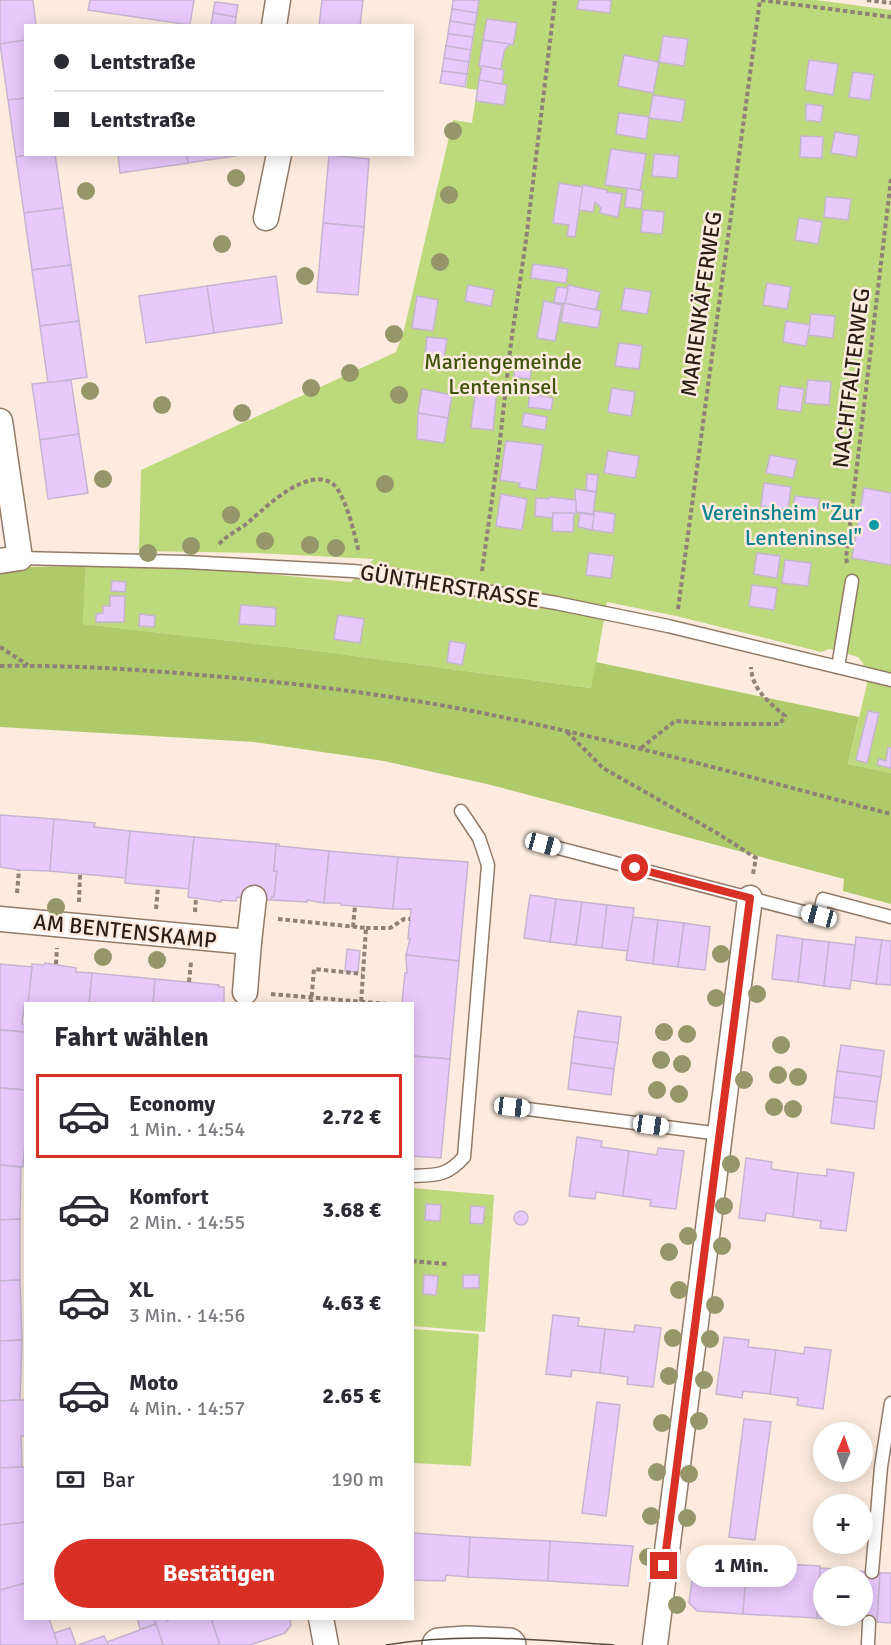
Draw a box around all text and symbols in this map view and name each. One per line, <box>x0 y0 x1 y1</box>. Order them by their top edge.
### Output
text: Lentstraße <box>90 48 196 75</box>
text: Lentstraße <box>90 106 196 133</box>
street label: MARIENKÄFERWEG <box>675 210 727 398</box>
street label: NACHTFALTERWEG <box>827 286 875 470</box>
park label: Mariengemeinde Lenteninsel <box>424 348 582 400</box>
place label: Vereinsheim "Zur Lenteninsel" <box>701 499 862 551</box>
marker: Vereinsheim "Zur Lenteninsel" <box>867 518 881 532</box>
street label: GÜNTHERSTRASSE <box>358 558 542 614</box>
car <box>523 831 563 857</box>
route start <box>621 854 648 881</box>
car <box>799 903 839 929</box>
street label: AM BENTENSKAMP <box>32 908 218 954</box>
text: Fahrt wählen <box>54 1021 209 1054</box>
icon: car <box>57 1089 111 1143</box>
text: Economy <box>129 1090 215 1117</box>
car <box>493 1096 531 1118</box>
text: 2.72 € <box>322 1103 381 1130</box>
car <box>632 1114 670 1136</box>
text: 1 Min. · 14:54 <box>129 1117 245 1142</box>
icon: car <box>57 1182 111 1236</box>
text: Komfort <box>129 1183 209 1210</box>
text: 3.68 € <box>322 1196 381 1223</box>
text: 2 Min. · 14:55 <box>129 1210 245 1235</box>
icon: car <box>57 1275 111 1329</box>
text: XL <box>129 1276 154 1303</box>
text: 4.63 € <box>322 1289 381 1316</box>
text: 3 Min. · 14:56 <box>129 1303 245 1328</box>
icon: car <box>57 1368 111 1422</box>
text: Moto <box>129 1369 178 1396</box>
text: 2.65 € <box>322 1382 381 1409</box>
text: 4 Min. · 14:57 <box>129 1396 245 1421</box>
north arrow <box>813 1422 873 1482</box>
map controls <box>813 1422 873 1626</box>
icon: cash <box>54 1463 87 1496</box>
text: Bar <box>102 1466 135 1493</box>
text: 190 m <box>331 1467 384 1492</box>
button: + <box>813 1494 873 1554</box>
button: Bestätigen <box>54 1539 384 1608</box>
callout: 1 Min. <box>685 1545 796 1587</box>
route end <box>650 1552 677 1579</box>
text: 1 Min. <box>714 1553 769 1578</box>
button: − <box>813 1566 873 1626</box>

